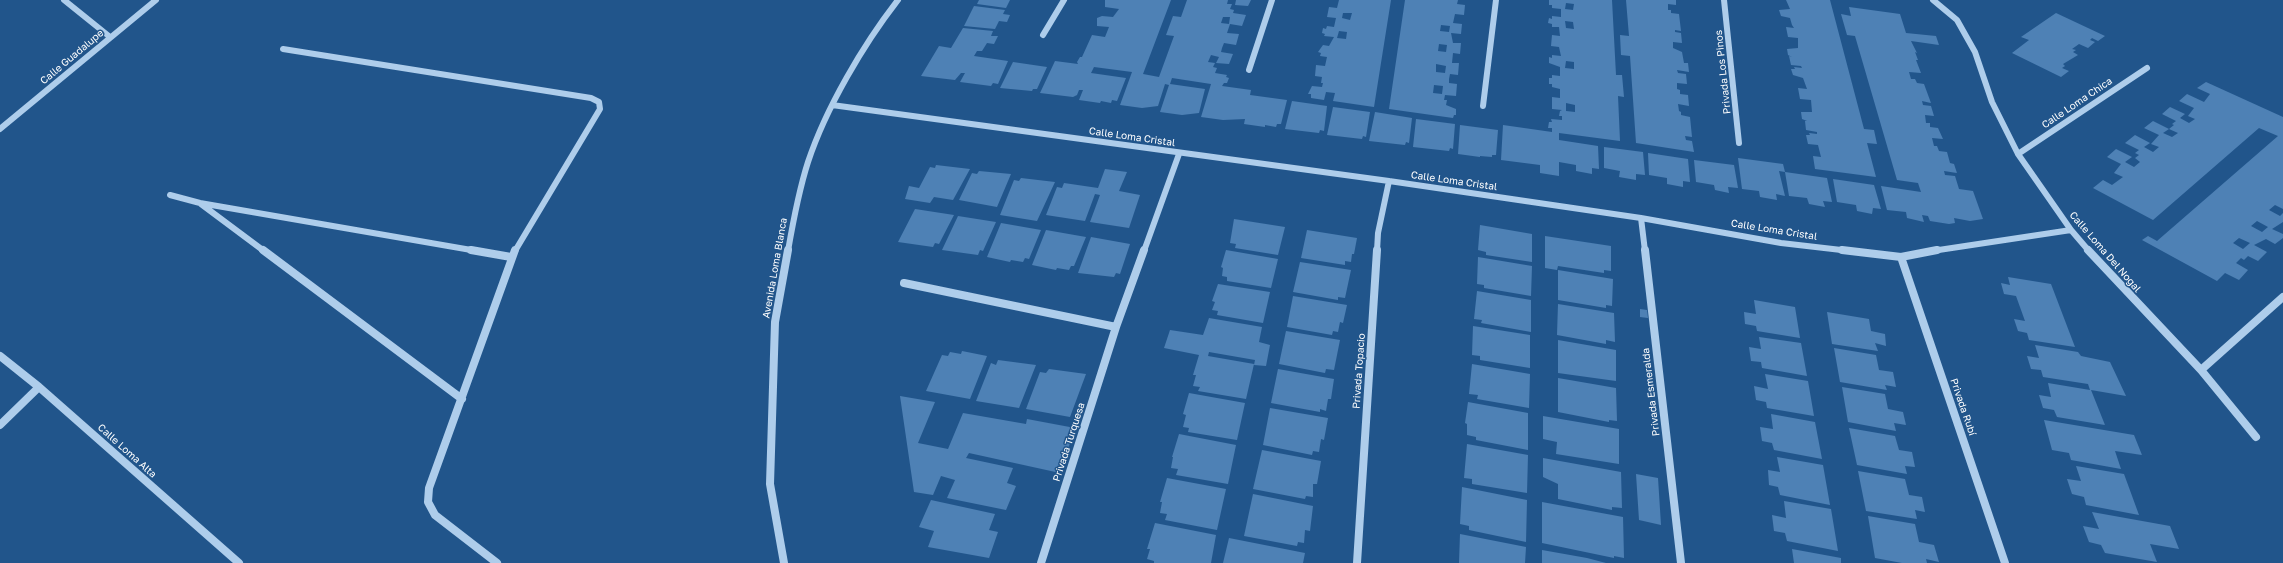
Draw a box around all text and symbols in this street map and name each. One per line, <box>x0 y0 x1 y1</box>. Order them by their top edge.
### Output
street label: Calle Guadalupe <box>38 27 106 87</box>
street label: Privada Los Pinos <box>1713 29 1733 115</box>
street label: Calle Loma Chica <box>2039 75 2115 131</box>
street label: Calle Loma Cristal <box>1088 125 1176 149</box>
street label: Calle Loma Cristal <box>1410 169 1498 193</box>
street label: Calle Loma Del Nogal <box>2067 209 2143 295</box>
street label: Avenida Loma Blanca <box>760 217 790 319</box>
street label: Calle Loma Cristal <box>1730 217 1818 243</box>
street label: Privada Topacio <box>1350 333 1368 409</box>
street label: Privada Esmeralda <box>1640 347 1662 437</box>
street label: Privada Rubí <box>1948 377 1978 437</box>
street label: Privada Turquesa <box>1051 401 1087 483</box>
street label: Calle Loma Alta <box>95 422 159 480</box>

